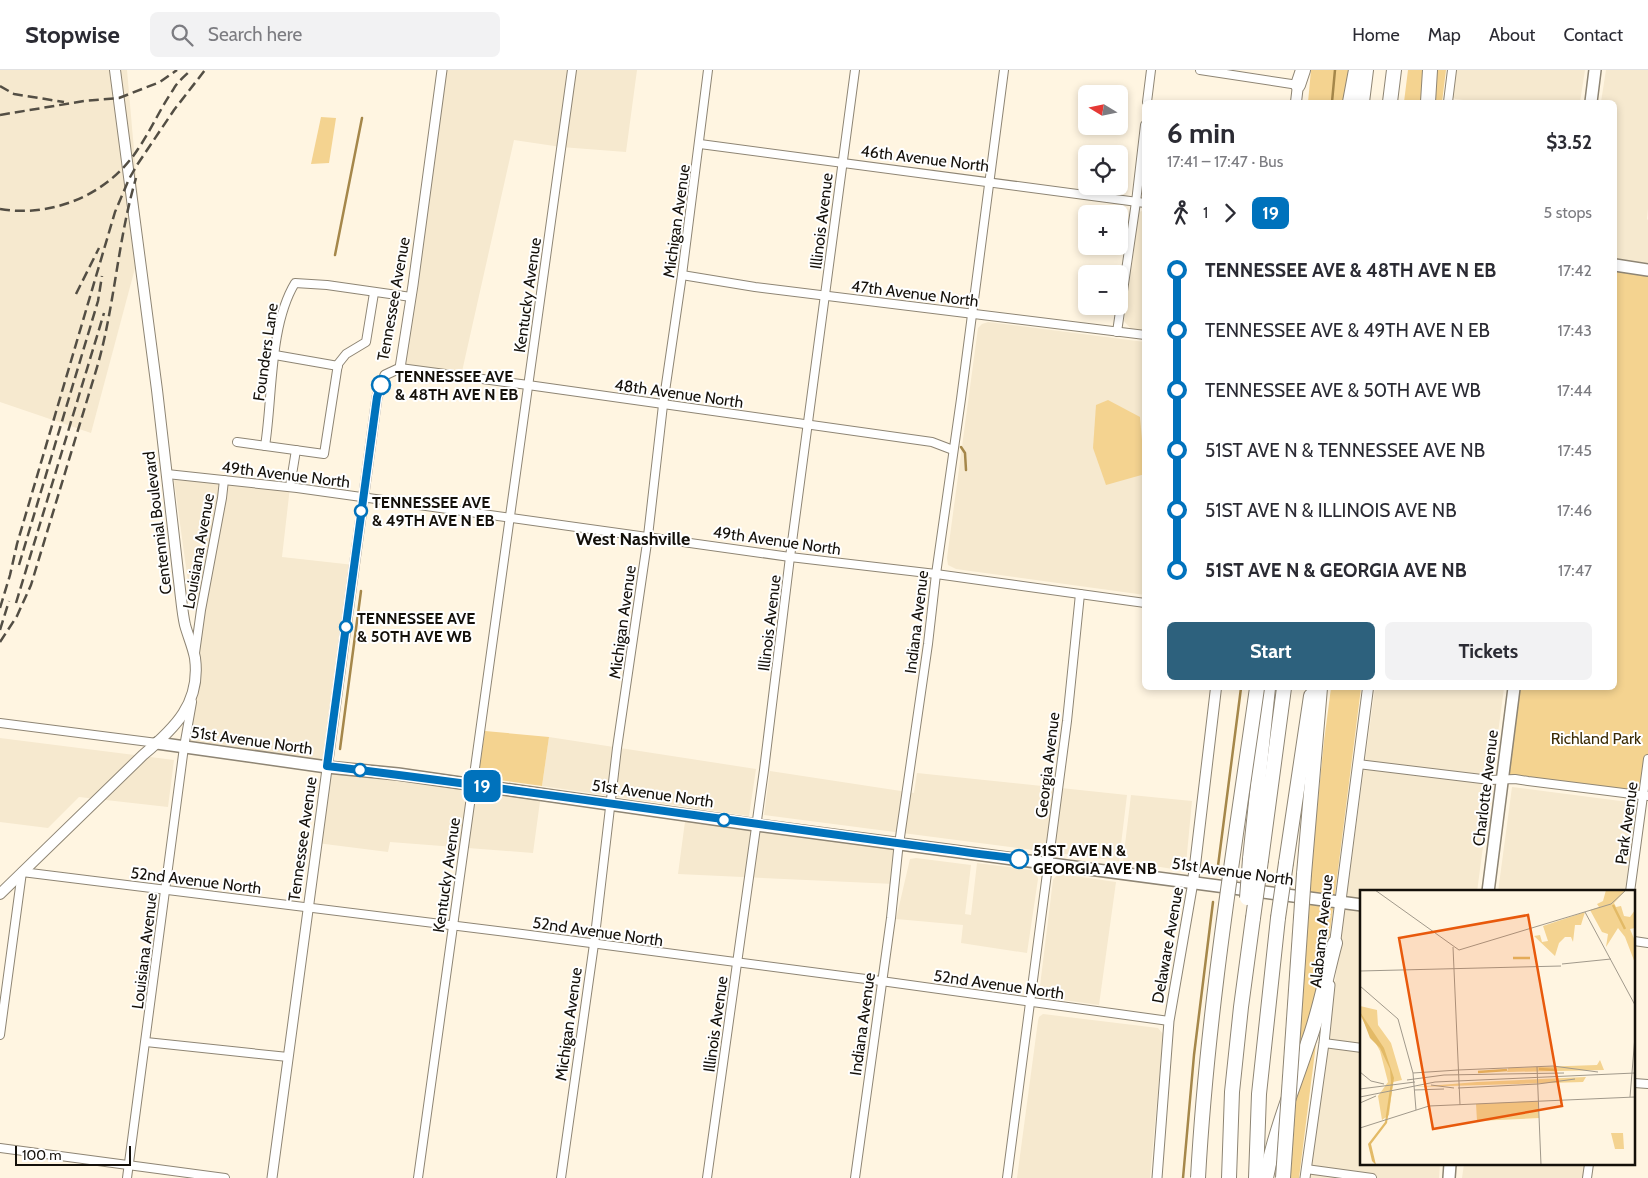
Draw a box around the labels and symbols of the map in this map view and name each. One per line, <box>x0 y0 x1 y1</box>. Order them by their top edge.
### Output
north arrow <box>1078 85 1128 135</box>
street label: 46th Avenue North <box>860 141 990 176</box>
street label: Michigan Avenue <box>659 163 694 279</box>
street label: Illinois Avenue <box>806 172 837 270</box>
street label: Tennessee Avenue <box>373 236 414 363</box>
street label: Kentucky Avenue <box>510 236 545 354</box>
street label: 47th Avenue North <box>850 276 980 311</box>
street label: Founders Lane <box>249 302 282 402</box>
place label: TENNESSEE AVE & 48TH AVE N EB <box>395 367 518 404</box>
marker: TENNESSEE AVE & 48TH AVE N EB <box>371 375 391 395</box>
street label: 48th Avenue North <box>613 375 745 412</box>
street label: Centennial Boulevard <box>139 450 176 596</box>
street label: 49th Avenue North <box>221 457 351 492</box>
street label: Louisiana Avenue <box>179 492 218 610</box>
place label: TENNESSEE AVE & 49TH AVE N EB <box>372 493 495 530</box>
marker: TENNESSEE AVE & 49TH AVE N EB <box>354 504 368 518</box>
street label: 49th Avenue North <box>712 522 842 559</box>
district label: West Nashville <box>576 528 690 550</box>
street label: Michigan Avenue <box>605 564 640 680</box>
street label: Indiana Avenue <box>901 569 932 675</box>
street label: Illinois Avenue <box>754 574 785 672</box>
place label: TENNESSEE AVE & 50TH AVE WB <box>357 609 475 646</box>
marker: TENNESSEE AVE & 50TH AVE WB <box>339 620 353 634</box>
street label: Georgia Avenue <box>1032 711 1063 819</box>
street label: 51st Avenue North <box>190 723 314 758</box>
street label: Charlotte Avenue <box>1469 729 1502 847</box>
park label: Richland Park <box>1551 729 1642 748</box>
unlabelled marker <box>353 763 367 777</box>
line badge: 19 <box>460 770 504 802</box>
street label: Tennessee Avenue <box>284 776 321 903</box>
street label: 51st Avenue North <box>591 776 715 811</box>
street label: Park Avenue <box>1611 781 1642 866</box>
unlabelled marker <box>717 813 731 827</box>
street label: Kentucky Avenue <box>429 816 464 934</box>
place label: 51ST AVE N & GEORGIA AVE NB <box>1033 841 1157 878</box>
marker: 51ST AVE N & GEORGIA AVE NB <box>1009 849 1029 869</box>
street label: 51st Avenue North <box>1171 854 1295 889</box>
street label: 52nd Avenue North <box>129 863 262 898</box>
street label: Alabama Avenue <box>1306 873 1337 989</box>
street label: Delaware Avenue <box>1148 886 1187 1005</box>
inset map <box>1360 890 1636 1166</box>
street label: Louisiana Avenue <box>128 892 161 1010</box>
street label: 52nd Avenue North <box>531 913 664 950</box>
street label: Michigan Avenue <box>551 966 586 1082</box>
street label: 52nd Avenue North <box>932 966 1065 1003</box>
street label: Indiana Avenue <box>846 971 879 1077</box>
street label: Illinois Avenue <box>699 975 732 1073</box>
scale bar <box>15 1143 131 1166</box>

